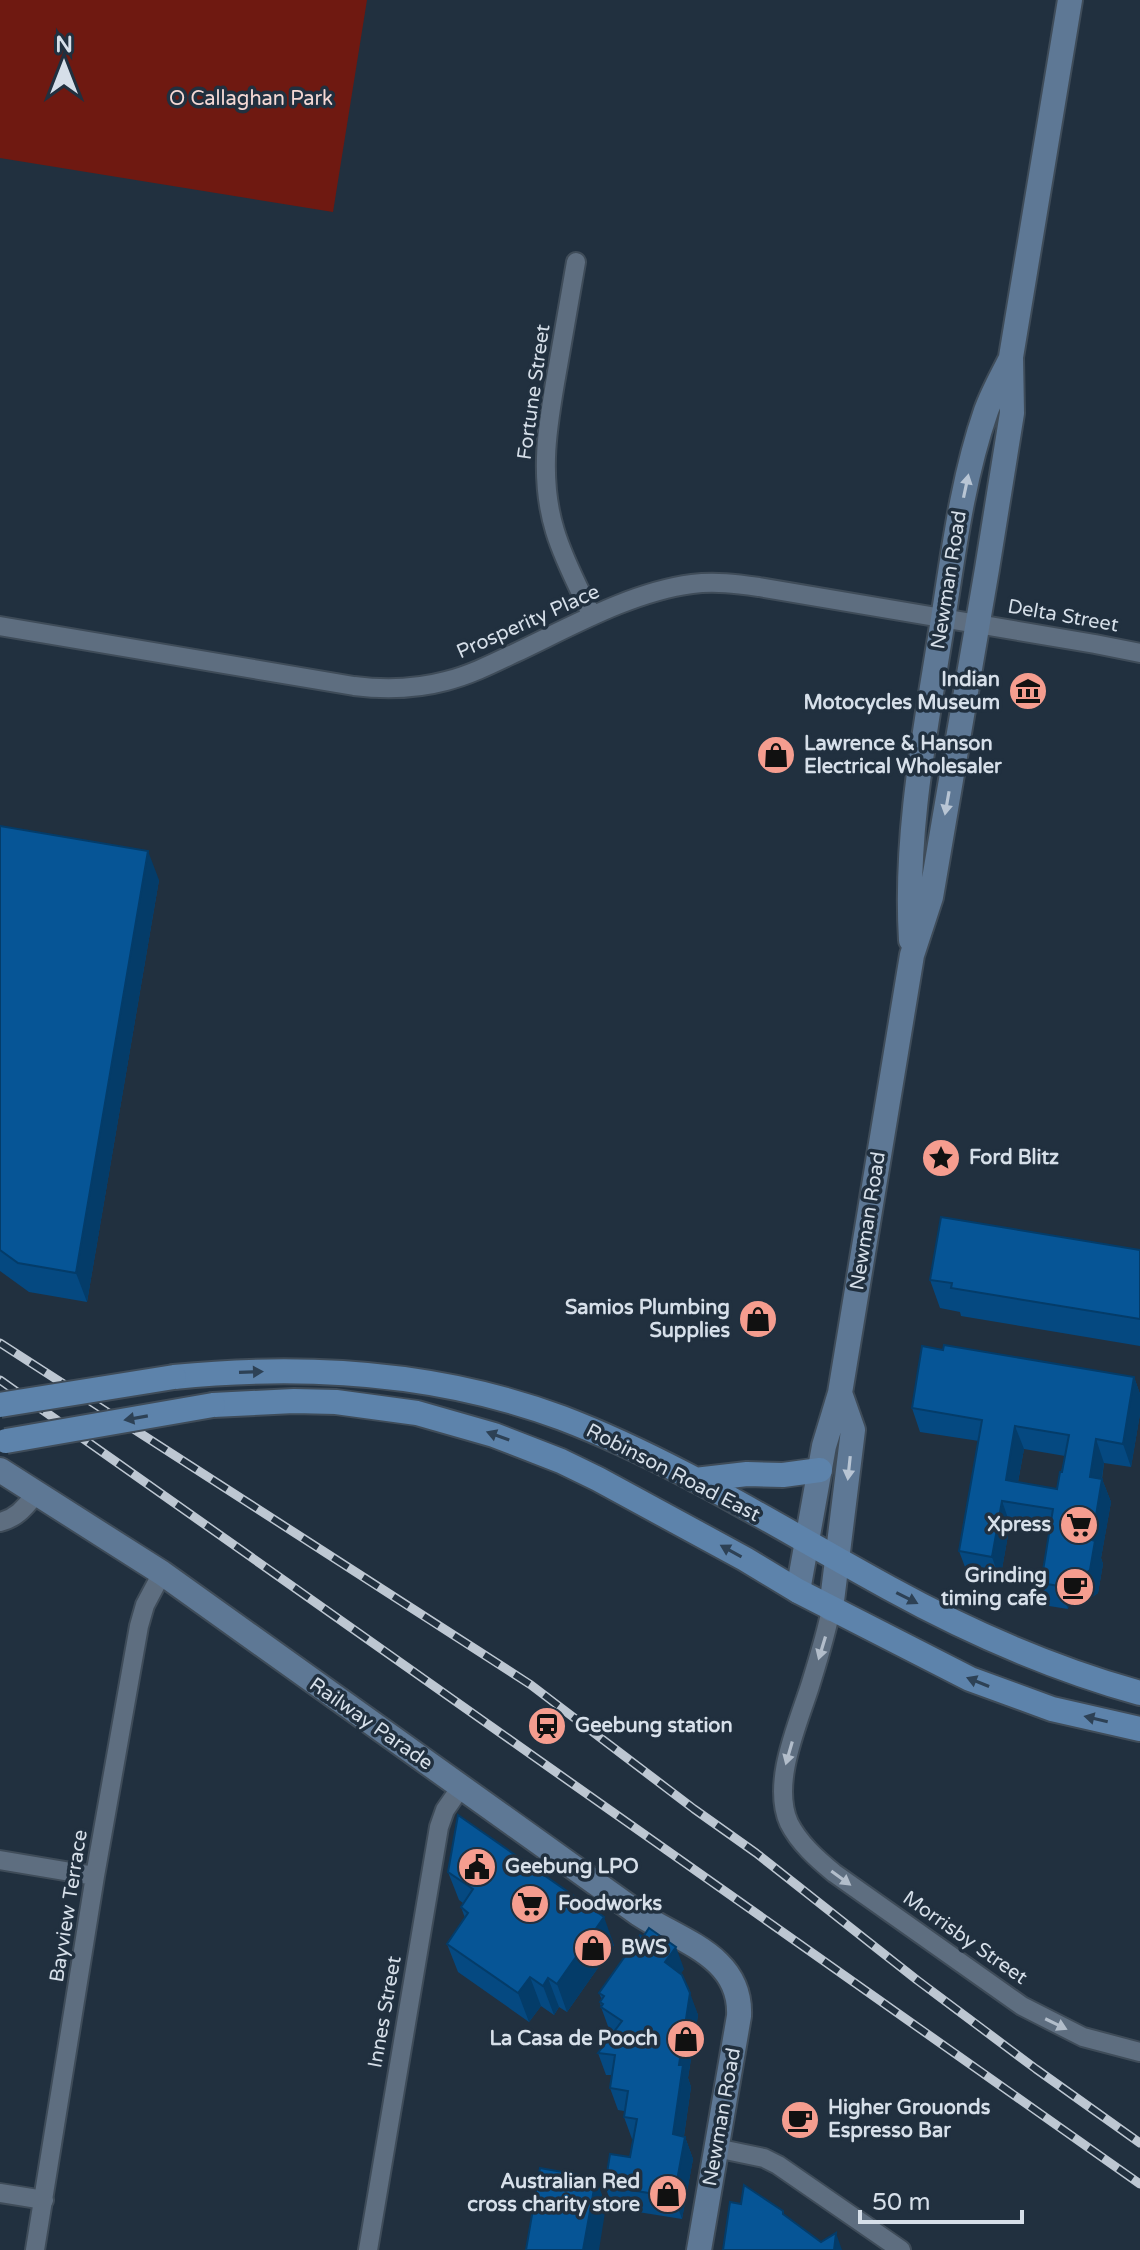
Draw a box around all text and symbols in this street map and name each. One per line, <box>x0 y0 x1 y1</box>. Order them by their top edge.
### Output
north arrow <box>24 24 104 104</box>
text: N <box>55 32 73 58</box>
park label: O Callaghan Park <box>169 87 333 111</box>
street label: Fortune Street <box>513 322 555 461</box>
one-way arrow <box>960 474 972 499</box>
street label: Newman Road <box>926 509 972 651</box>
street label: Prosperity Place <box>453 580 603 664</box>
street label: Delta Street <box>1006 594 1121 638</box>
place label: Indian Motocycles Museum <box>804 668 1000 715</box>
museum icon: Indian Motocycles Museum <box>1007 670 1049 712</box>
place label: Lawrence & Hanson Electrical Wholesaler <box>804 732 1002 779</box>
shop icon: Lawrence & Hanson Electrical Wholesaler <box>755 734 797 776</box>
one-way arrow <box>940 791 953 816</box>
place icon: Ford Blitz <box>920 1137 962 1179</box>
place label: Ford Blitz <box>969 1146 1059 1170</box>
street label: Newman Road <box>845 1150 891 1292</box>
place label: Samios Plumbing Supplies <box>565 1296 730 1343</box>
shop icon: Samios Plumbing Supplies <box>737 1298 779 1340</box>
one-way arrow <box>239 1365 264 1378</box>
one-way arrow <box>124 1412 149 1425</box>
street label: Robinson Road East <box>582 1419 764 1527</box>
one-way arrow <box>486 1430 510 1442</box>
one-way arrow <box>843 1456 856 1481</box>
supermarket icon: Xpress <box>1058 1504 1100 1546</box>
place label: Xpress <box>987 1513 1051 1537</box>
one-way arrow <box>720 1544 742 1558</box>
place label: Grinding timing cafe <box>941 1564 1047 1611</box>
cafe icon: Grinding timing cafe <box>1054 1566 1096 1608</box>
one-way arrow <box>895 1591 918 1604</box>
one-way arrow <box>815 1636 828 1660</box>
street label: Railway Parade <box>305 1673 437 1775</box>
one-way arrow <box>966 1676 990 1689</box>
station icon: Geebung station <box>526 1705 568 1747</box>
one-way arrow <box>1083 1712 1108 1725</box>
place label: Geebung station <box>575 1714 733 1738</box>
one-way arrow <box>783 1741 795 1766</box>
street label: Bayview Terrace <box>45 1828 93 1984</box>
public building icon: Geebung LPO <box>456 1846 498 1888</box>
place label: Geebung LPO <box>505 1855 639 1879</box>
one-way arrow <box>831 1870 852 1885</box>
supermarket icon: Foodworks <box>509 1883 551 1925</box>
street label: Morrisby Street <box>898 1886 1032 1990</box>
place label: Foodworks <box>558 1892 663 1916</box>
shop icon: BWS <box>572 1927 614 1969</box>
place label: BWS <box>621 1936 667 1960</box>
street label: Innes Street <box>363 1954 407 2070</box>
one-way arrow <box>1045 2017 1068 2031</box>
shop icon: La Casa de Pooch <box>665 2018 707 2060</box>
place label: La Casa de Pooch <box>489 2027 658 2051</box>
street label: Newman Road <box>698 2046 746 2188</box>
place label: Higher Grouonds Espresso Bar <box>828 2096 991 2143</box>
cafe icon: Higher Grouonds Espresso Bar <box>779 2099 821 2141</box>
place label: Australian Red cross charity store <box>467 2170 640 2217</box>
shop icon: Australian Red cross charity store <box>647 2173 689 2215</box>
scale bar <box>860 2174 1022 2224</box>
text: 50 m <box>872 2188 930 2217</box>

